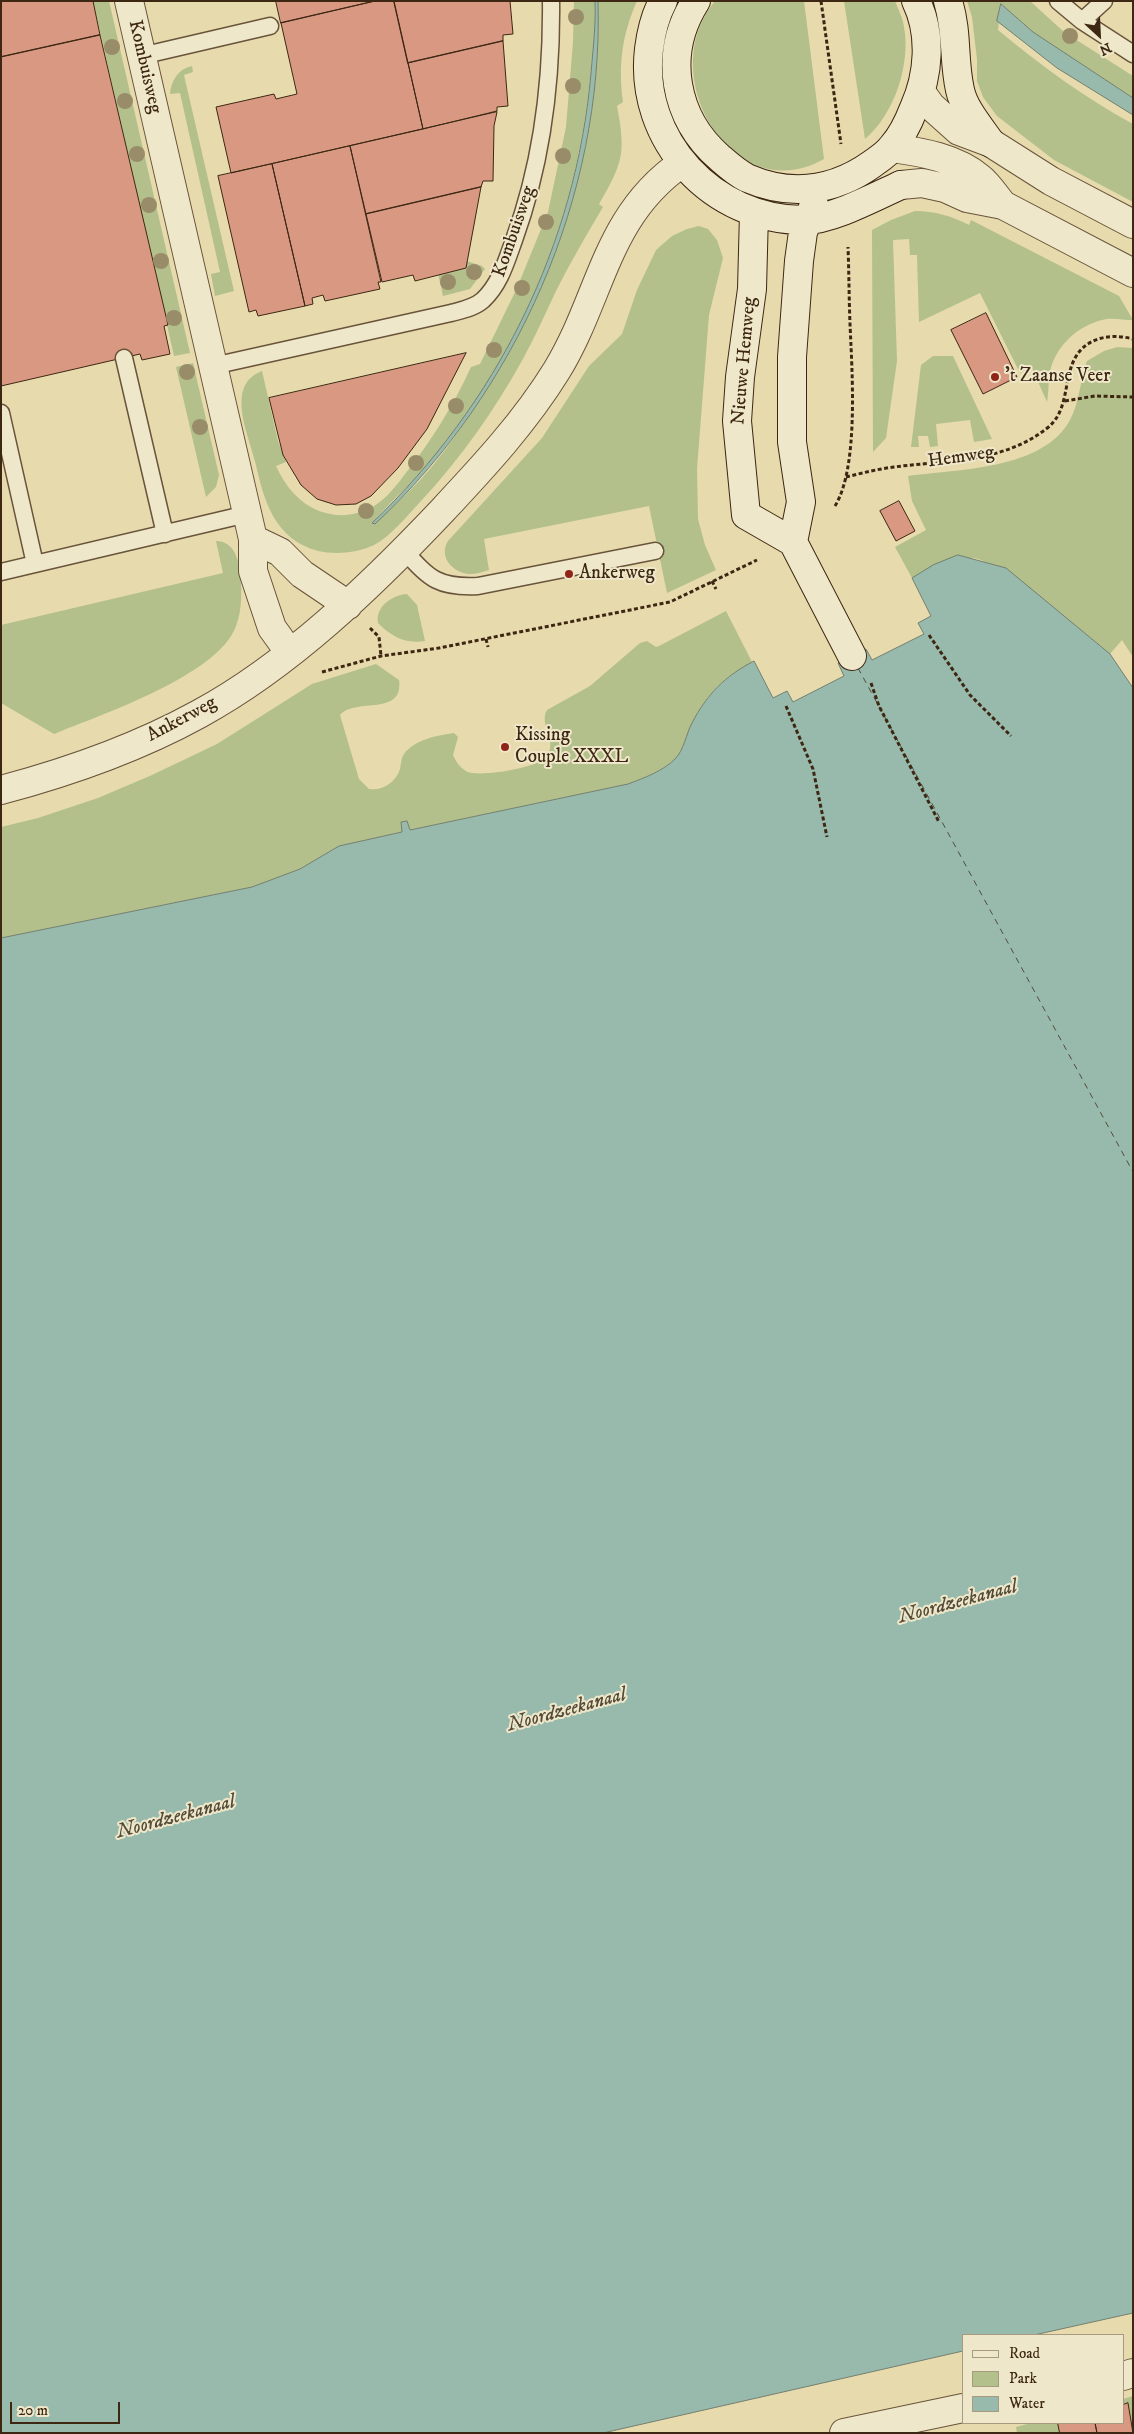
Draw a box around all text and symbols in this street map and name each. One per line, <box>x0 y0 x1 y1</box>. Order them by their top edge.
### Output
north arrow <box>1074 10 1124 60</box>
street label: Kombuisweg <box>122 18 166 116</box>
text: N <box>1096 38 1114 59</box>
street label: Kombuisweg <box>489 183 541 281</box>
street label: Nieuwe Hemweg <box>728 296 762 426</box>
place label: 't Zaanse Veer <box>1005 366 1110 388</box>
marker: 't Zaanse Veer <box>989 371 1001 383</box>
street label: Hemweg <box>926 442 996 474</box>
place label: Ankerweg <box>579 563 655 585</box>
marker: Ankerweg <box>563 568 575 580</box>
street label: Ankerweg <box>143 692 221 748</box>
place label: Kissing Couple XXXL <box>515 725 628 769</box>
marker: Kissing Couple XXXL <box>499 741 511 753</box>
water label: Noordzeekanaal <box>896 1576 1020 1630</box>
water label: Noordzeekanaal <box>505 1684 629 1738</box>
water label: Noordzeekanaal <box>114 1791 238 1845</box>
legend <box>962 2334 1124 2424</box>
text: Road <box>1009 2344 1040 2363</box>
text: Park <box>1009 2369 1037 2388</box>
scale bar <box>12 2392 122 2424</box>
text: Water <box>1009 2394 1045 2413</box>
text: 20 m <box>18 2401 48 2420</box>

